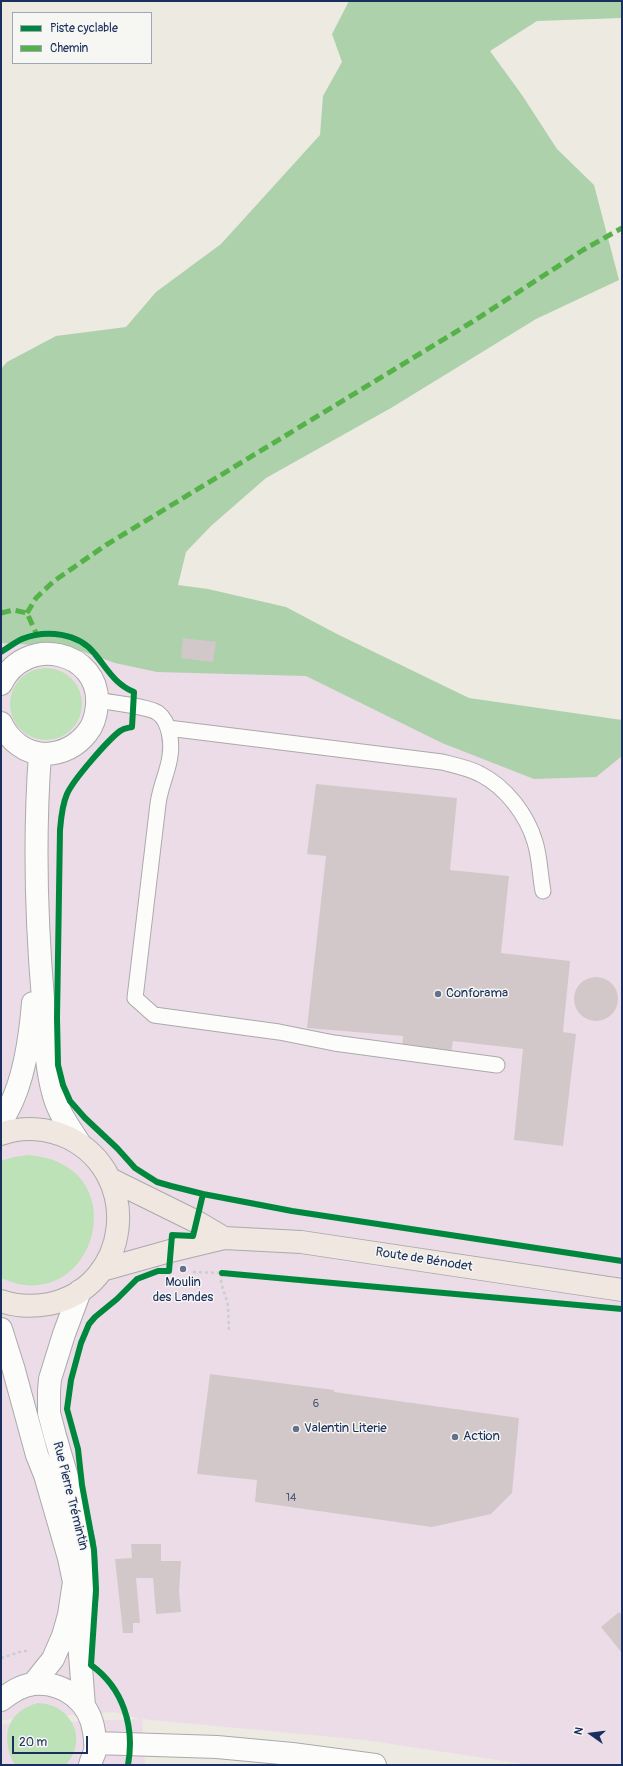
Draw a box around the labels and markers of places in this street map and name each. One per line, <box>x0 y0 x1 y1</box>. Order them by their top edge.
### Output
place label: Conforama <box>446 986 508 1002</box>
marker: Conforama <box>433 989 443 999</box>
marker: Moulin des Landes <box>178 1264 188 1274</box>
place label: Moulin des Landes <box>153 1275 213 1306</box>
place label: Valentin Literie <box>304 1421 387 1437</box>
marker: Valentin Literie <box>291 1424 301 1434</box>
place label: Action <box>463 1429 500 1445</box>
marker: Action <box>450 1432 460 1442</box>

